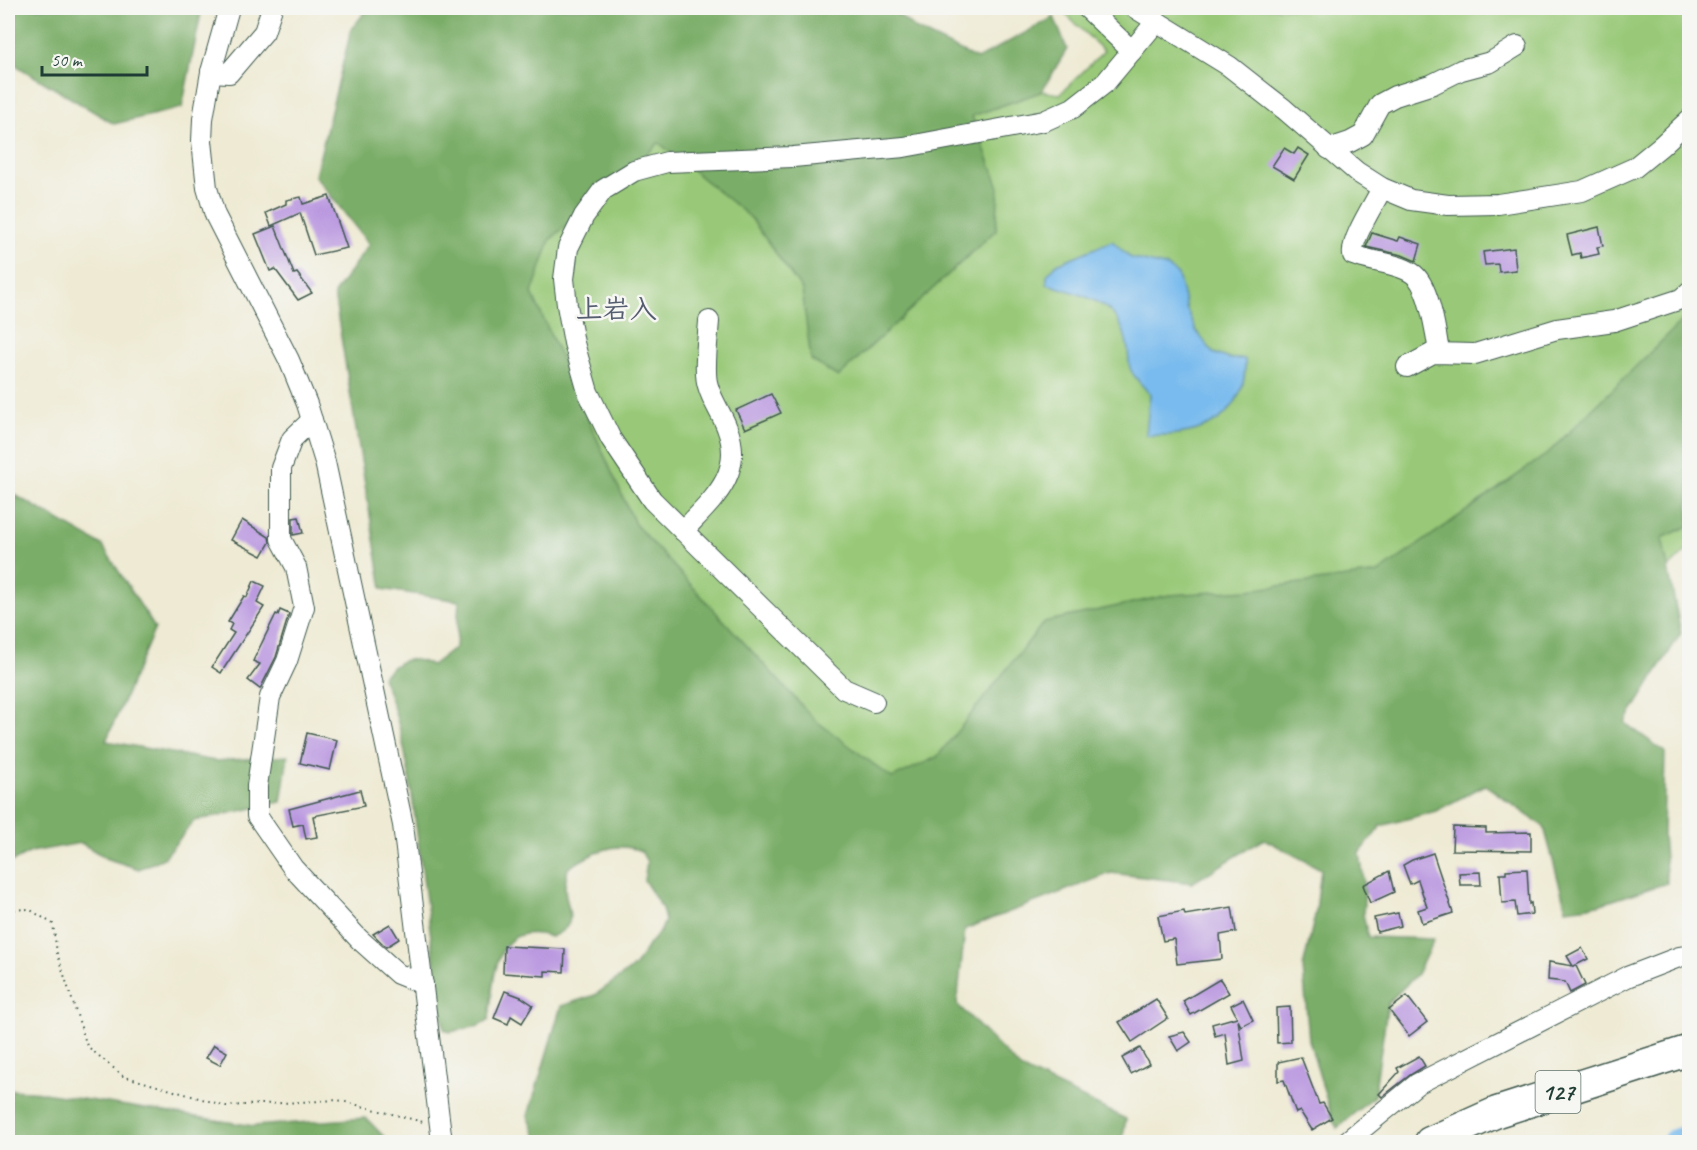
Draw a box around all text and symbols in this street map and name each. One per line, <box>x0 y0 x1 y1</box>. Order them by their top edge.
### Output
scale bar <box>42 39 147 77</box>
text: 50 m <box>51 49 84 71</box>
district label: 上岩入 <box>576 292 657 326</box>
road number: 127 <box>1536 1071 1580 1113</box>

